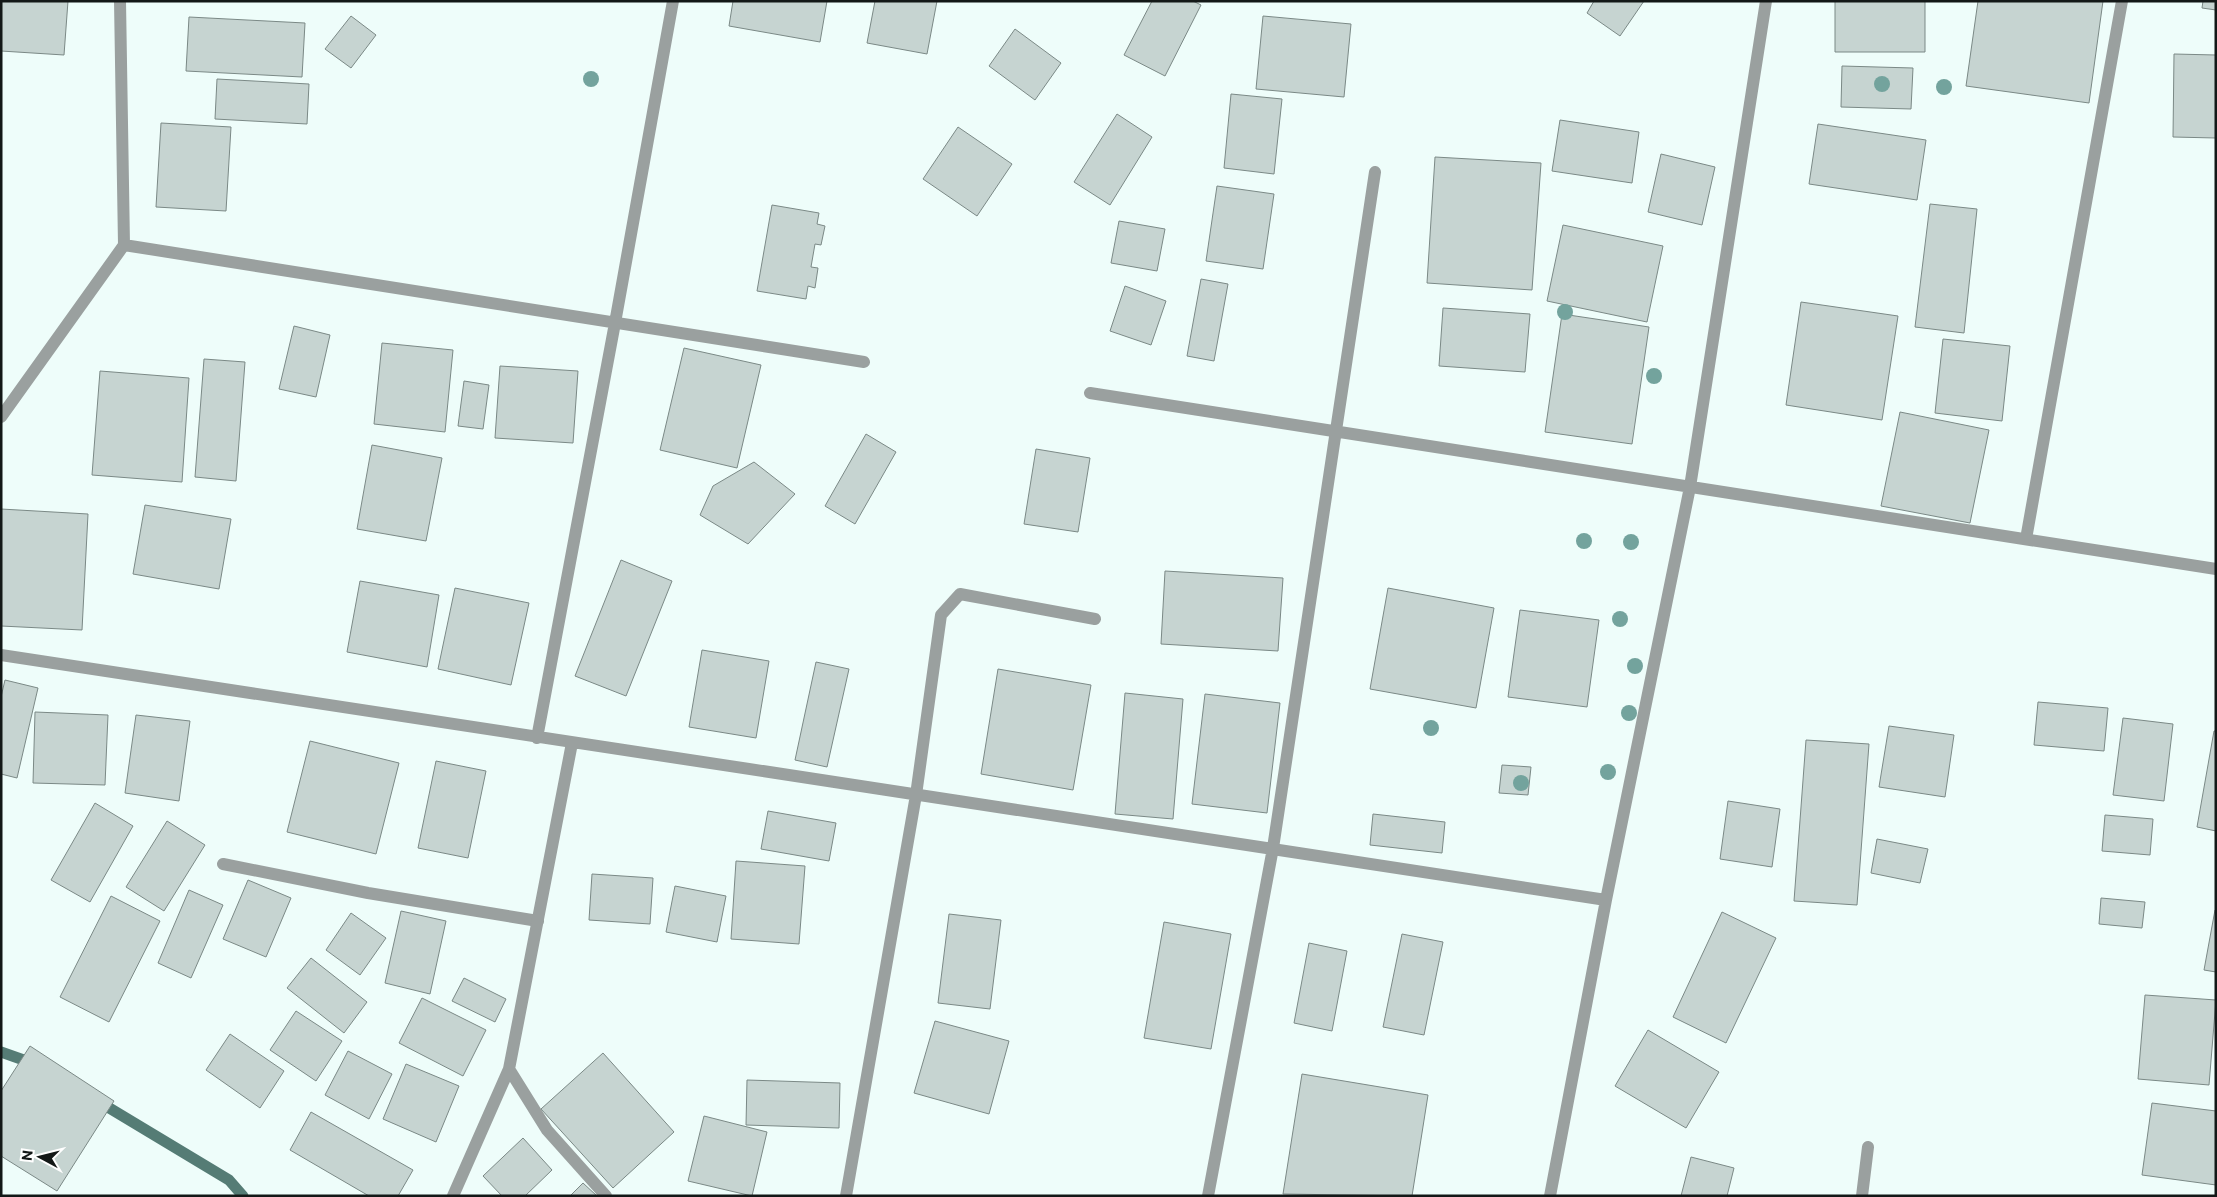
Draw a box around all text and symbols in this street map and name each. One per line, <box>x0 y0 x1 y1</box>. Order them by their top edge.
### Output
north arrow <box>15 1132 65 1182</box>
text: N <box>18 1149 36 1162</box>

